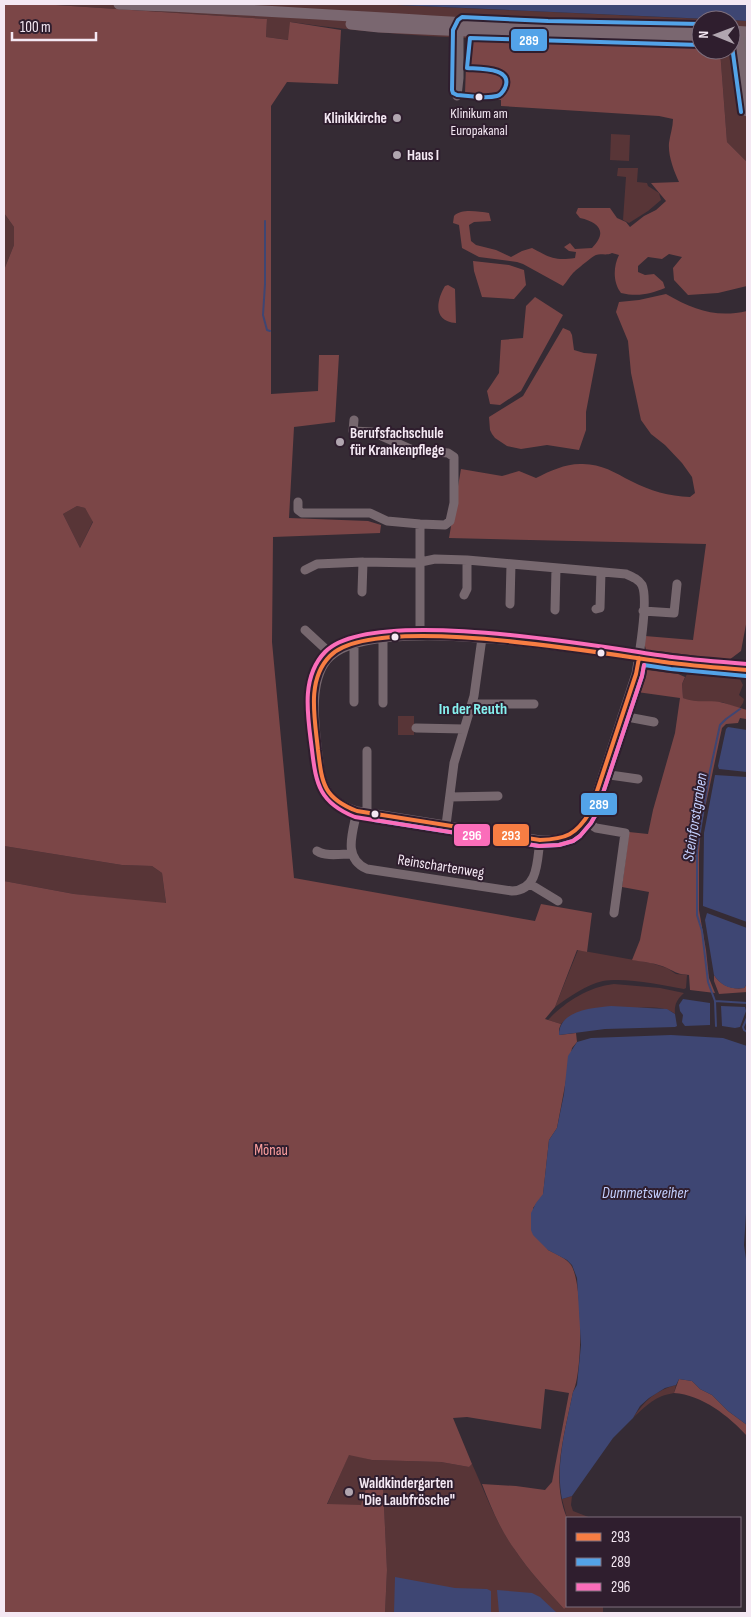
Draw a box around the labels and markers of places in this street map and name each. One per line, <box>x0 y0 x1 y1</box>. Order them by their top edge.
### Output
marker: Klinikum am Europakanal <box>474 92 484 102</box>
place label: Klinikum am Europakanal <box>450 105 508 139</box>
place label: Klinikkirche <box>324 109 387 128</box>
marker: Klinikkirche <box>391 112 403 124</box>
place label: Haus I <box>407 146 439 165</box>
marker: Haus I <box>391 149 403 161</box>
place label: Berufsfachschule für Krankenpflege <box>350 424 444 460</box>
marker: Berufsfachschule für Krankenpflege <box>334 436 346 448</box>
unlabelled marker <box>390 632 400 642</box>
unlabelled marker <box>596 648 606 658</box>
unlabelled marker <box>370 809 380 819</box>
place label: Waldkindergarten "Die Laubfrösche" <box>359 1474 455 1510</box>
marker: Waldkindergarten "Die Laubfrösche" <box>343 1486 355 1498</box>

